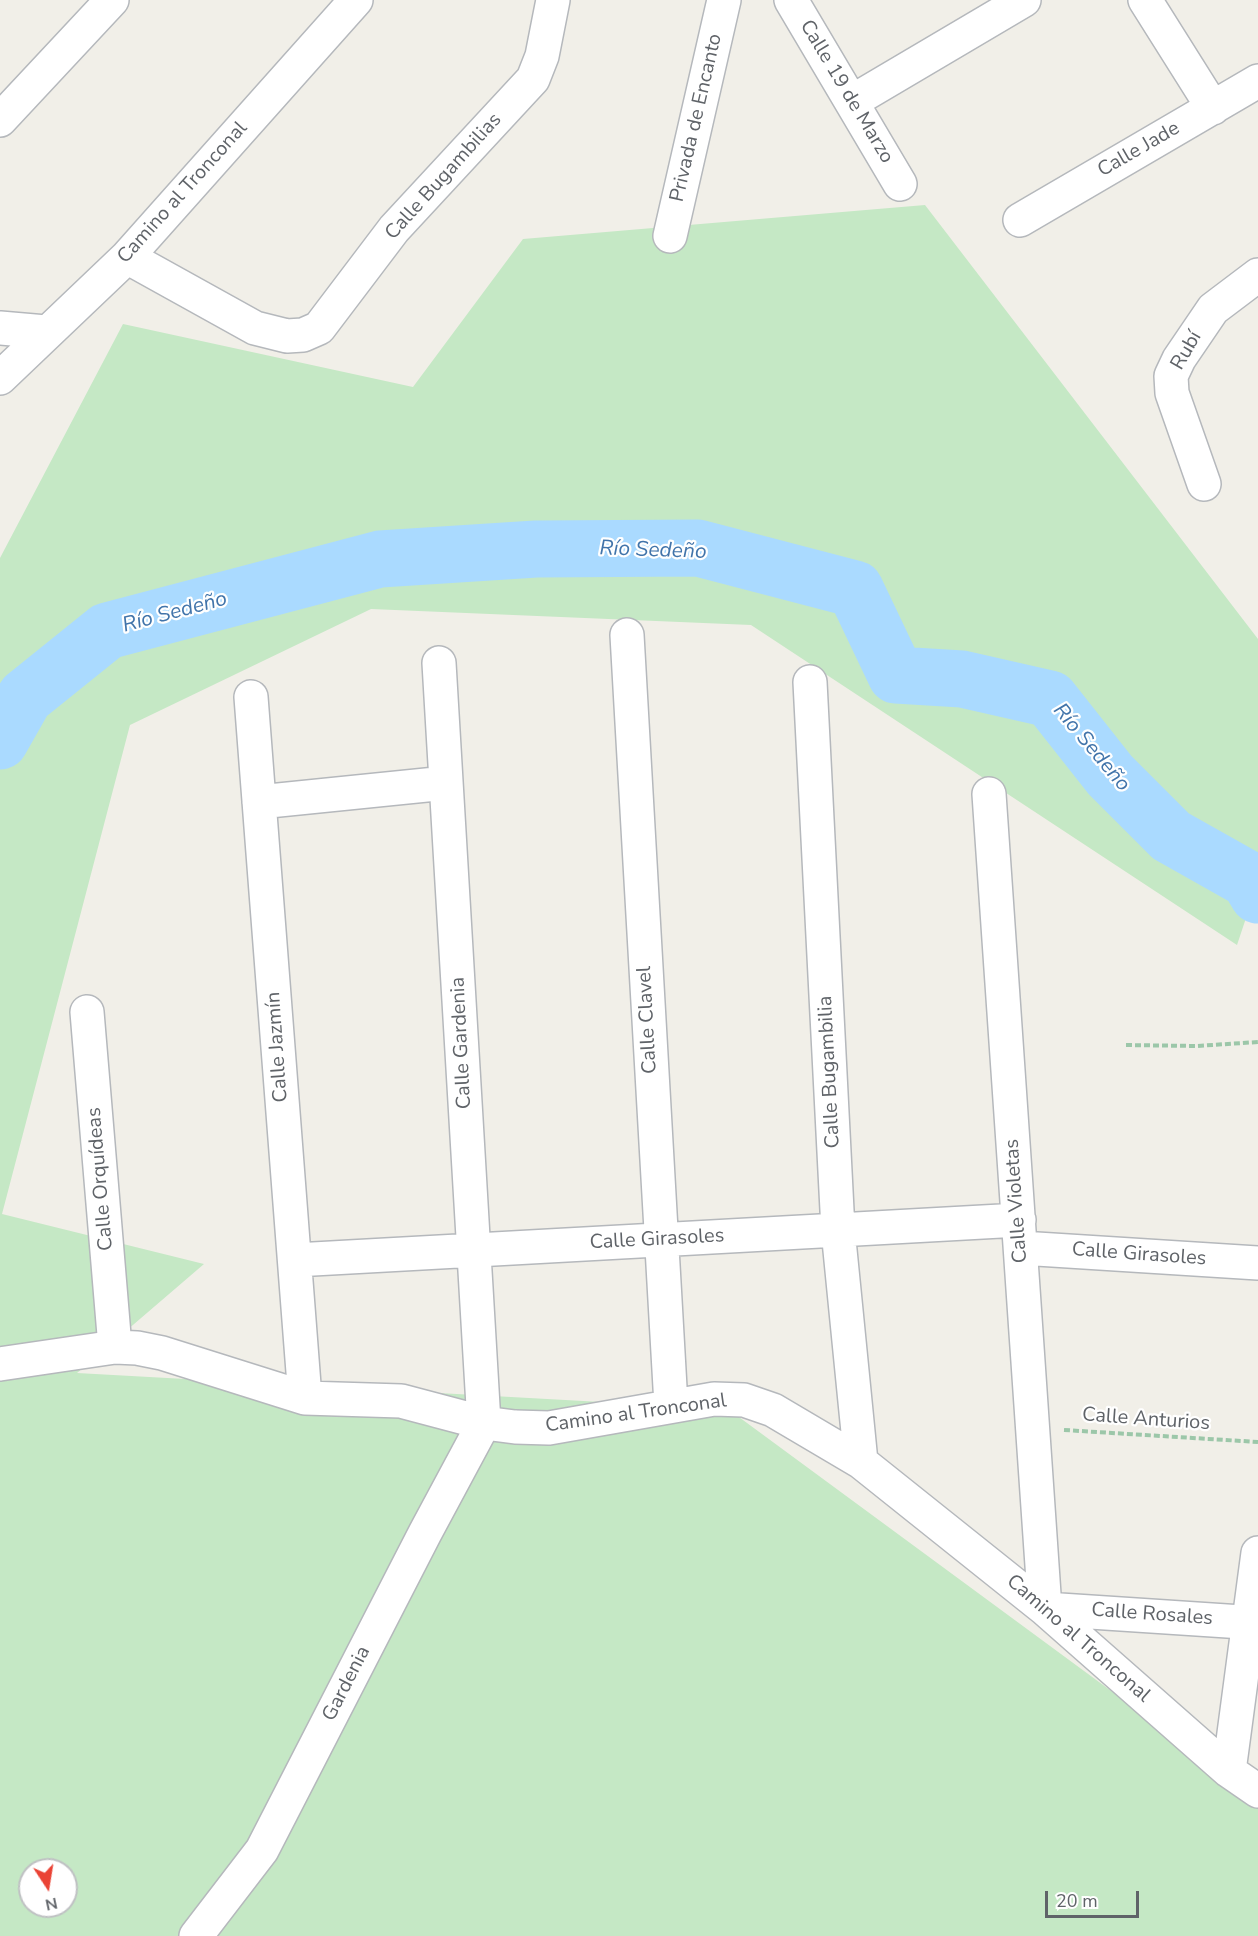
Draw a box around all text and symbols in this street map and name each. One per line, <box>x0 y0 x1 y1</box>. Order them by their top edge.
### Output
street label: Calle 19 de Marzo <box>794 16 898 168</box>
street label: Privada de Encanto <box>666 32 728 204</box>
street label: Calle Bugambilias <box>381 109 507 245</box>
street label: Camino al Tronconal <box>113 117 253 269</box>
street label: Calle Jade <box>1094 117 1184 183</box>
street label: Rubí <box>1166 327 1208 375</box>
water label: Río Sedeño <box>599 537 707 565</box>
water label: Río Sedeño <box>120 587 230 639</box>
water label: Río Sedeño <box>1047 699 1135 797</box>
street label: Calle Clavel <box>633 966 663 1074</box>
street label: Calle Gardenia <box>447 976 477 1110</box>
street label: Calle Jazmín <box>262 991 294 1103</box>
street label: Calle Bugambilia <box>814 995 846 1149</box>
street label: Calle Orquídeas <box>83 1106 119 1252</box>
street label: Calle Violetas <box>1001 1138 1033 1264</box>
street label: Calle Girasoles <box>589 1224 725 1256</box>
street label: Calle Girasoles <box>1071 1238 1207 1272</box>
street label: Camino al Tronconal <box>544 1389 728 1439</box>
street label: Calle Anturios <box>1081 1404 1211 1436</box>
street label: Camino al Tronconal <box>1001 1570 1155 1708</box>
street label: Calle Rosales <box>1090 1599 1214 1631</box>
street label: Gardenia <box>318 1642 376 1726</box>
north arrow <box>18 1858 78 1918</box>
scale bar <box>1048 1879 1142 1917</box>
text: 20 m <box>1056 1889 1098 1913</box>
text: N <box>43 1892 59 1916</box>

